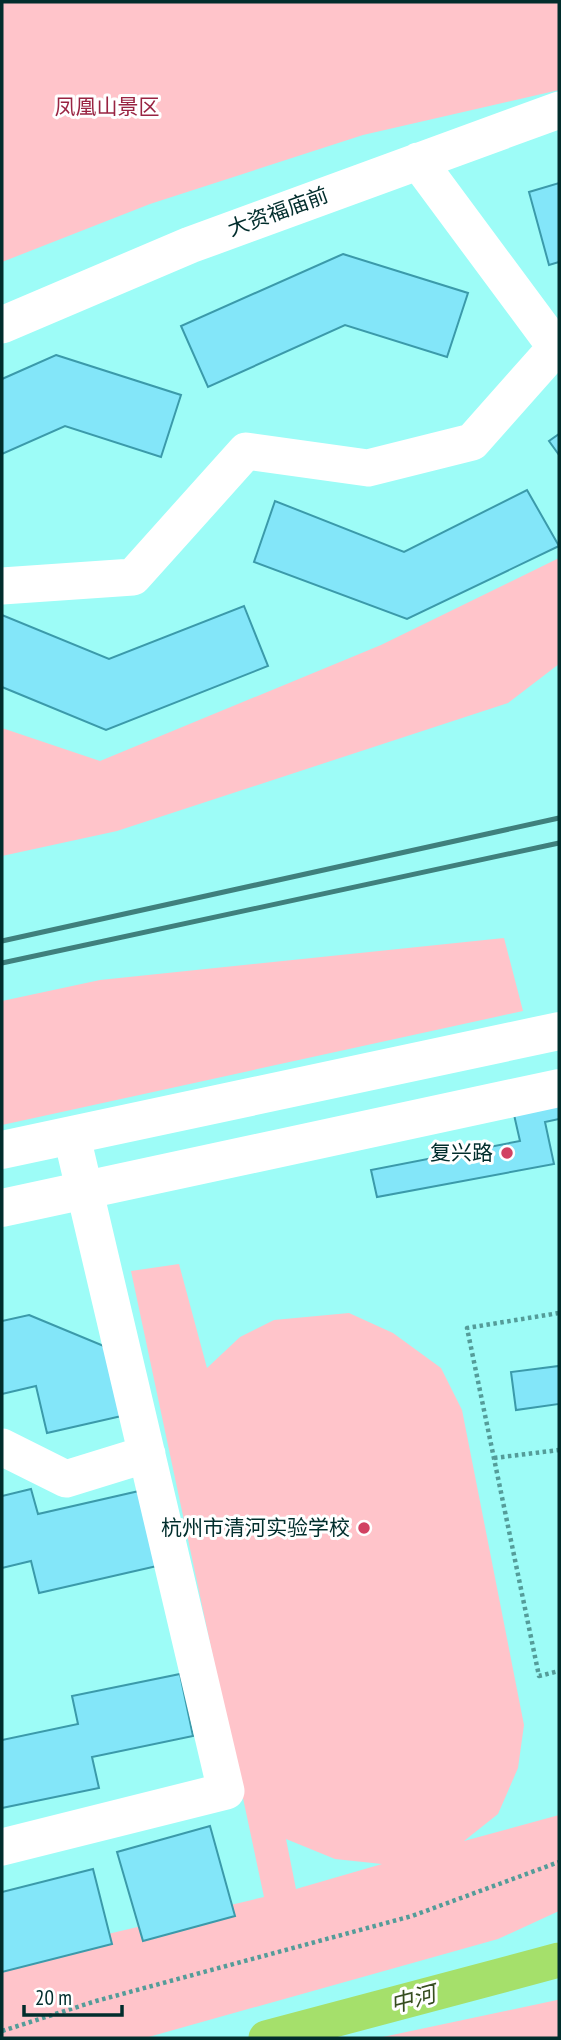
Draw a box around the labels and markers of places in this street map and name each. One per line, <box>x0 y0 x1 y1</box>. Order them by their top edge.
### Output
place label: 复兴路 <box>430 1139 493 1166</box>
marker: 复兴路 <box>499 1145 515 1161</box>
place label: 杭州市清河实验学校 <box>161 1514 350 1541</box>
marker: 杭州市清河实验学校 <box>356 1520 372 1536</box>

